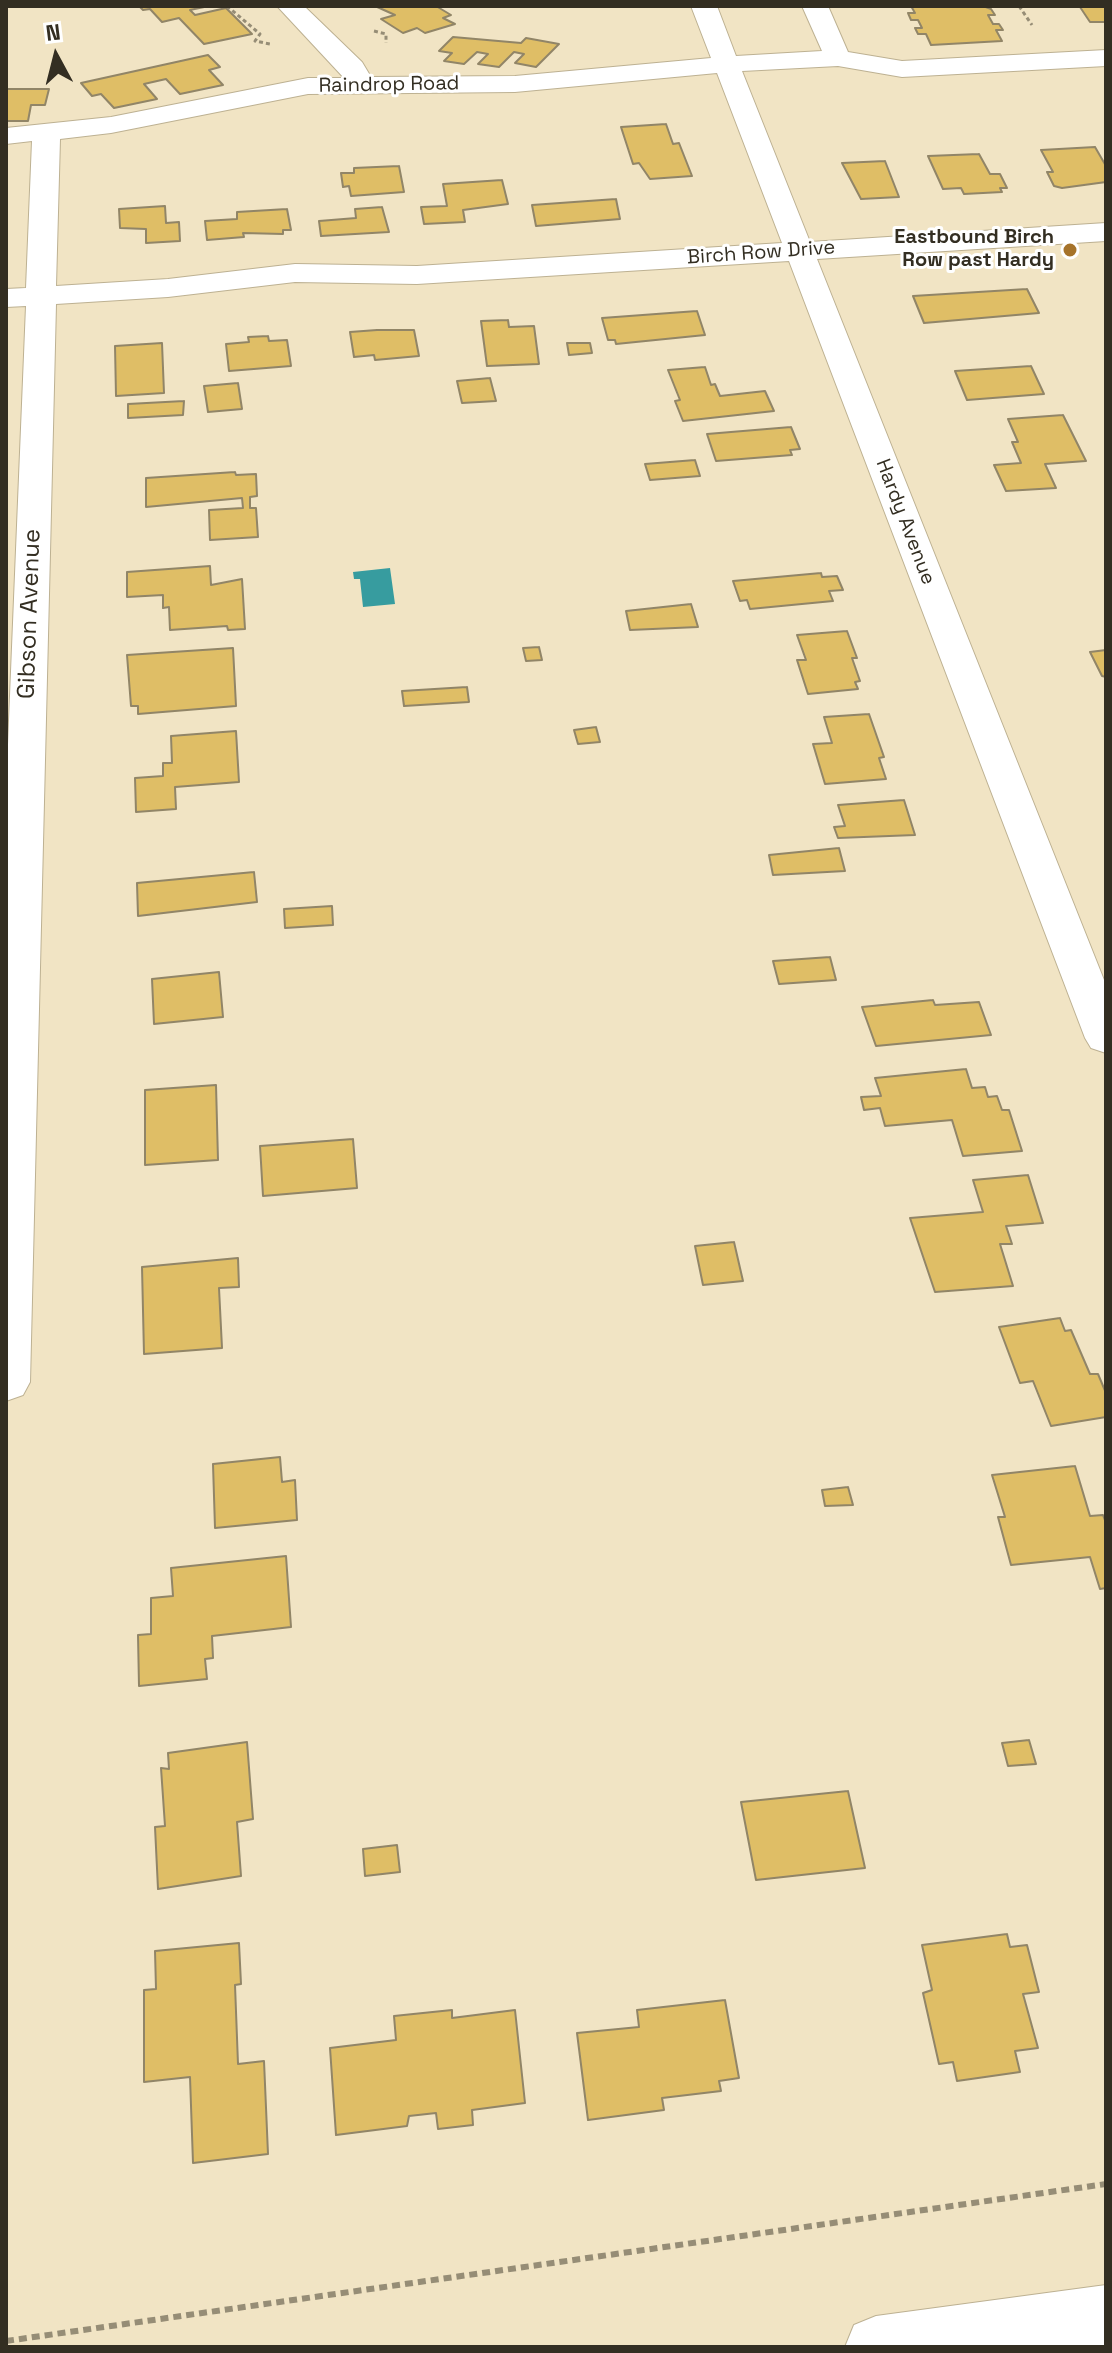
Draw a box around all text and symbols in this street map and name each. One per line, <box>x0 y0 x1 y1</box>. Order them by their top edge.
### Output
north arrow <box>16 16 96 96</box>
text: N <box>44 17 62 47</box>
street label: Raindrop Road <box>318 72 460 98</box>
place label: Eastbound Birch Row past Hardy <box>894 226 1054 273</box>
street label: Birch Row Drive <box>686 236 836 270</box>
marker: Eastbound Birch Row past Hardy <box>1061 241 1079 259</box>
street label: Hardy Avenue <box>870 456 940 588</box>
street label: Gibson Avenue <box>13 528 47 700</box>

